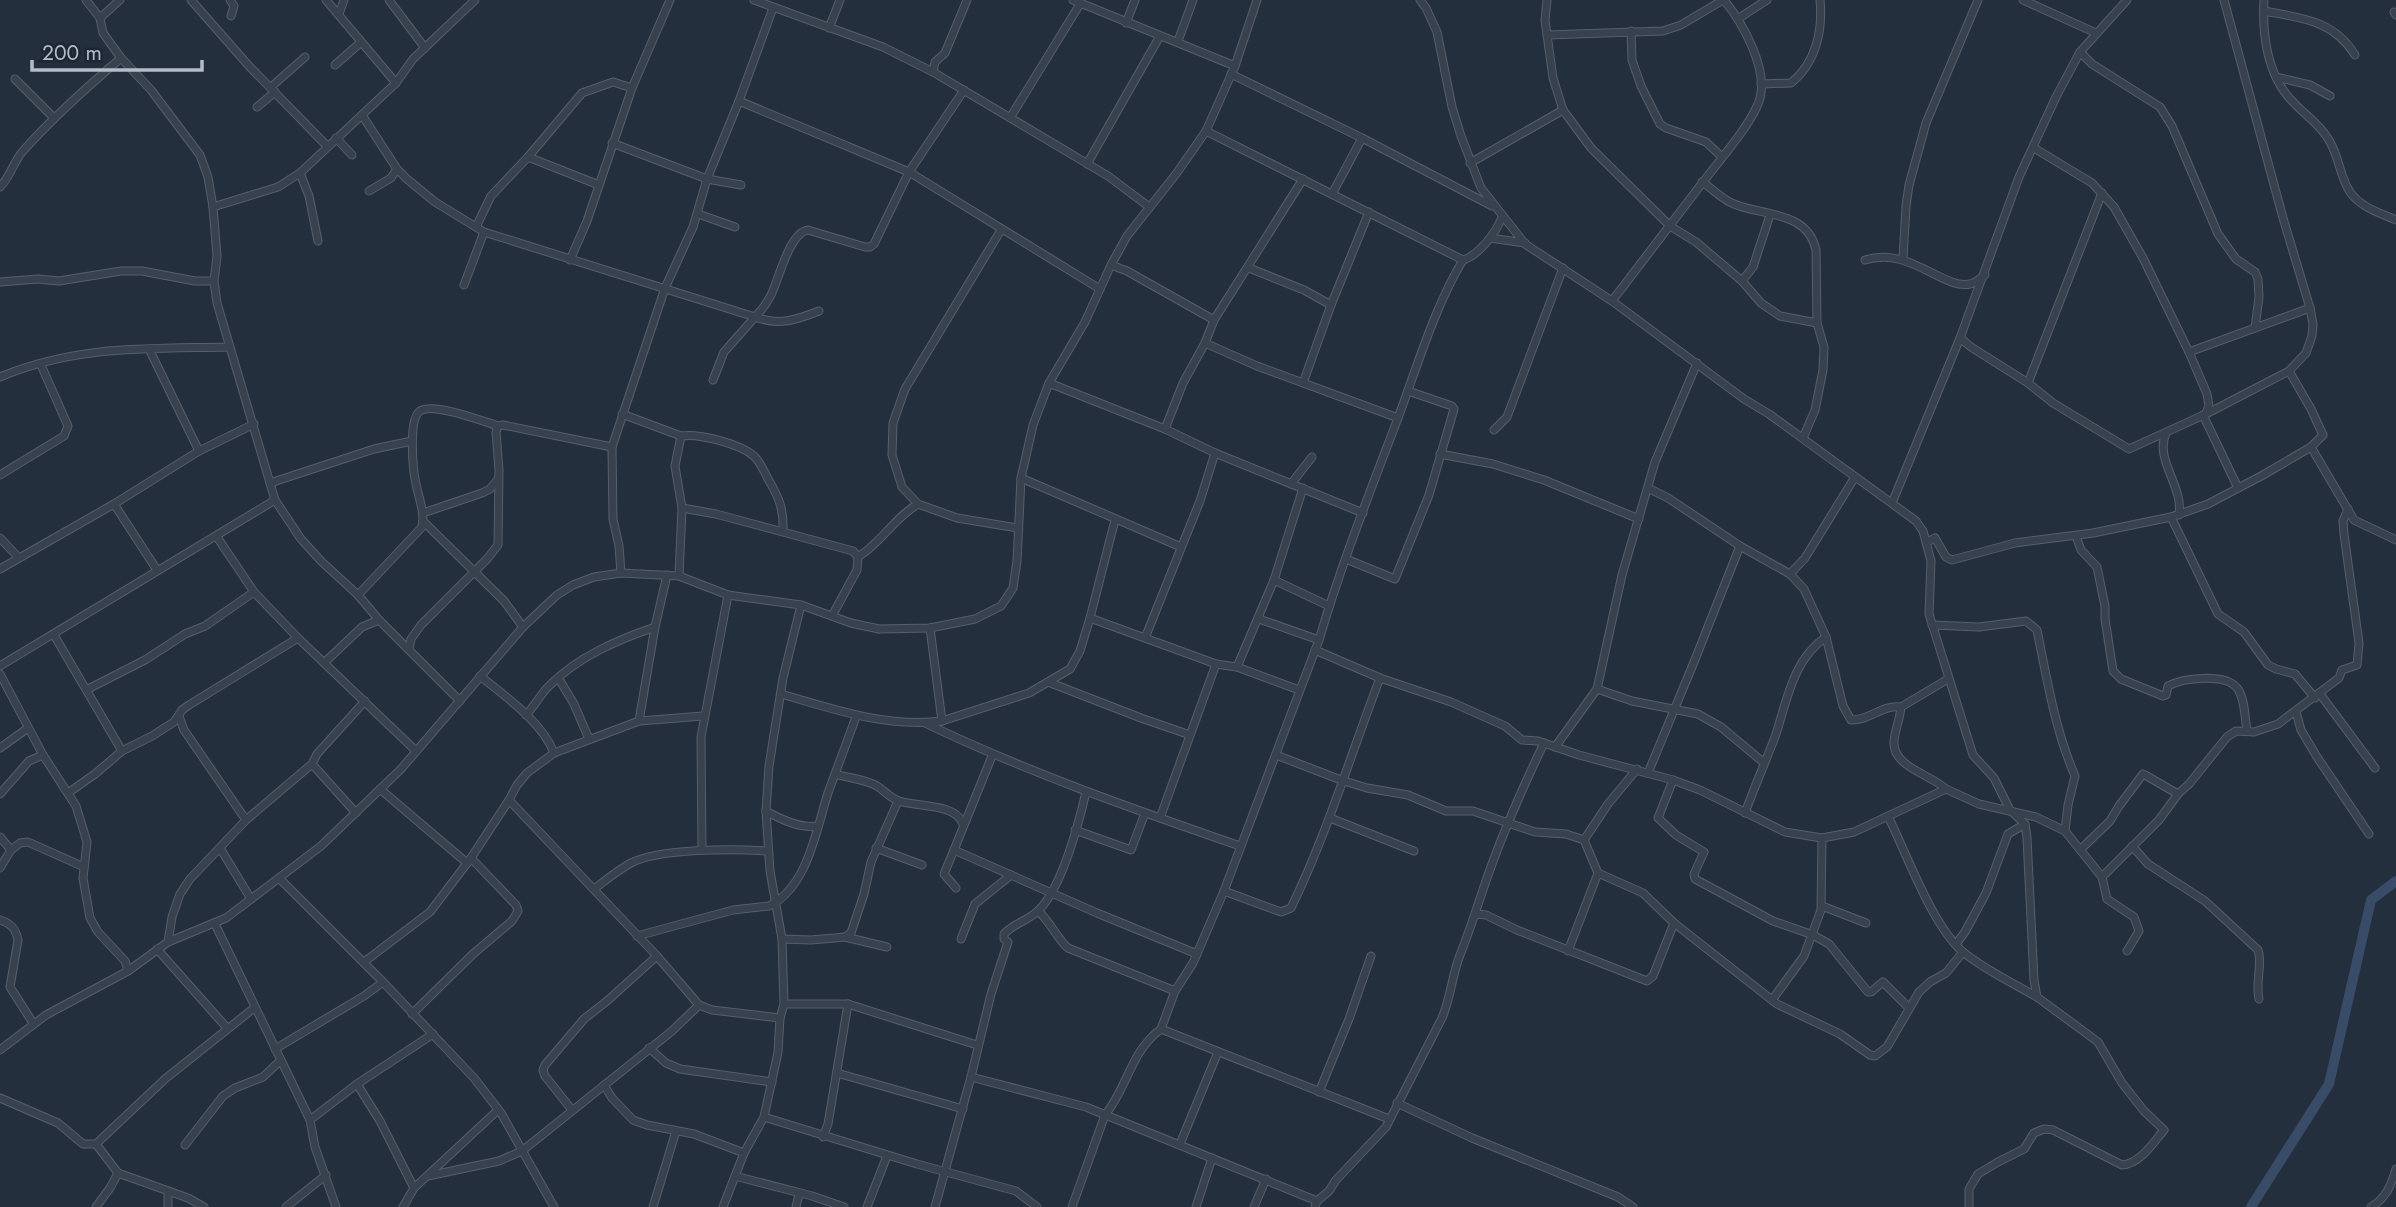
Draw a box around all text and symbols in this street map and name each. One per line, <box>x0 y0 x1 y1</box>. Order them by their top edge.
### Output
scale bar <box>32 28 201 72</box>
text: 200 m <box>42 38 102 68</box>

